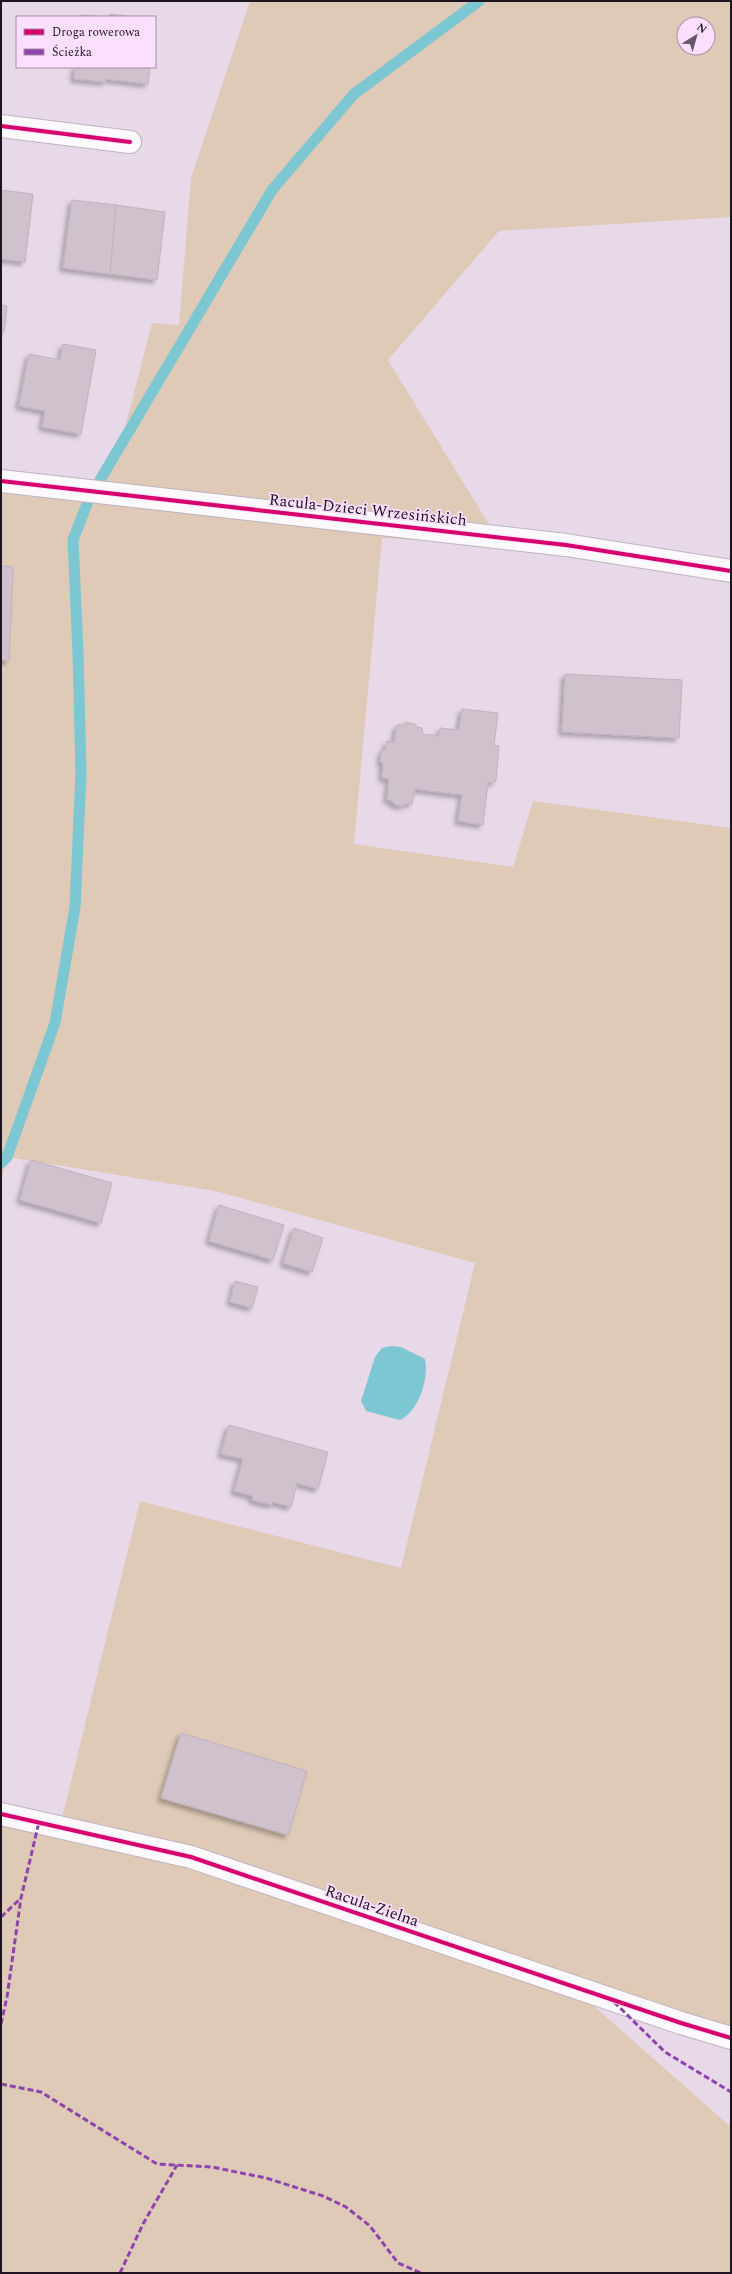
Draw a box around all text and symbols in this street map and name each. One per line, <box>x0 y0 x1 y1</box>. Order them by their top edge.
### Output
legend <box>16 16 156 68</box>
north arrow <box>676 16 716 56</box>
text: N <box>693 19 710 38</box>
text: Droga rowerowa <box>52 23 140 42</box>
text: Ścieżka <box>52 43 92 62</box>
street label: Racula-Dzieci Wrzesińskich <box>268 488 468 532</box>
street label: Racula-Zielna <box>322 1879 422 1933</box>

